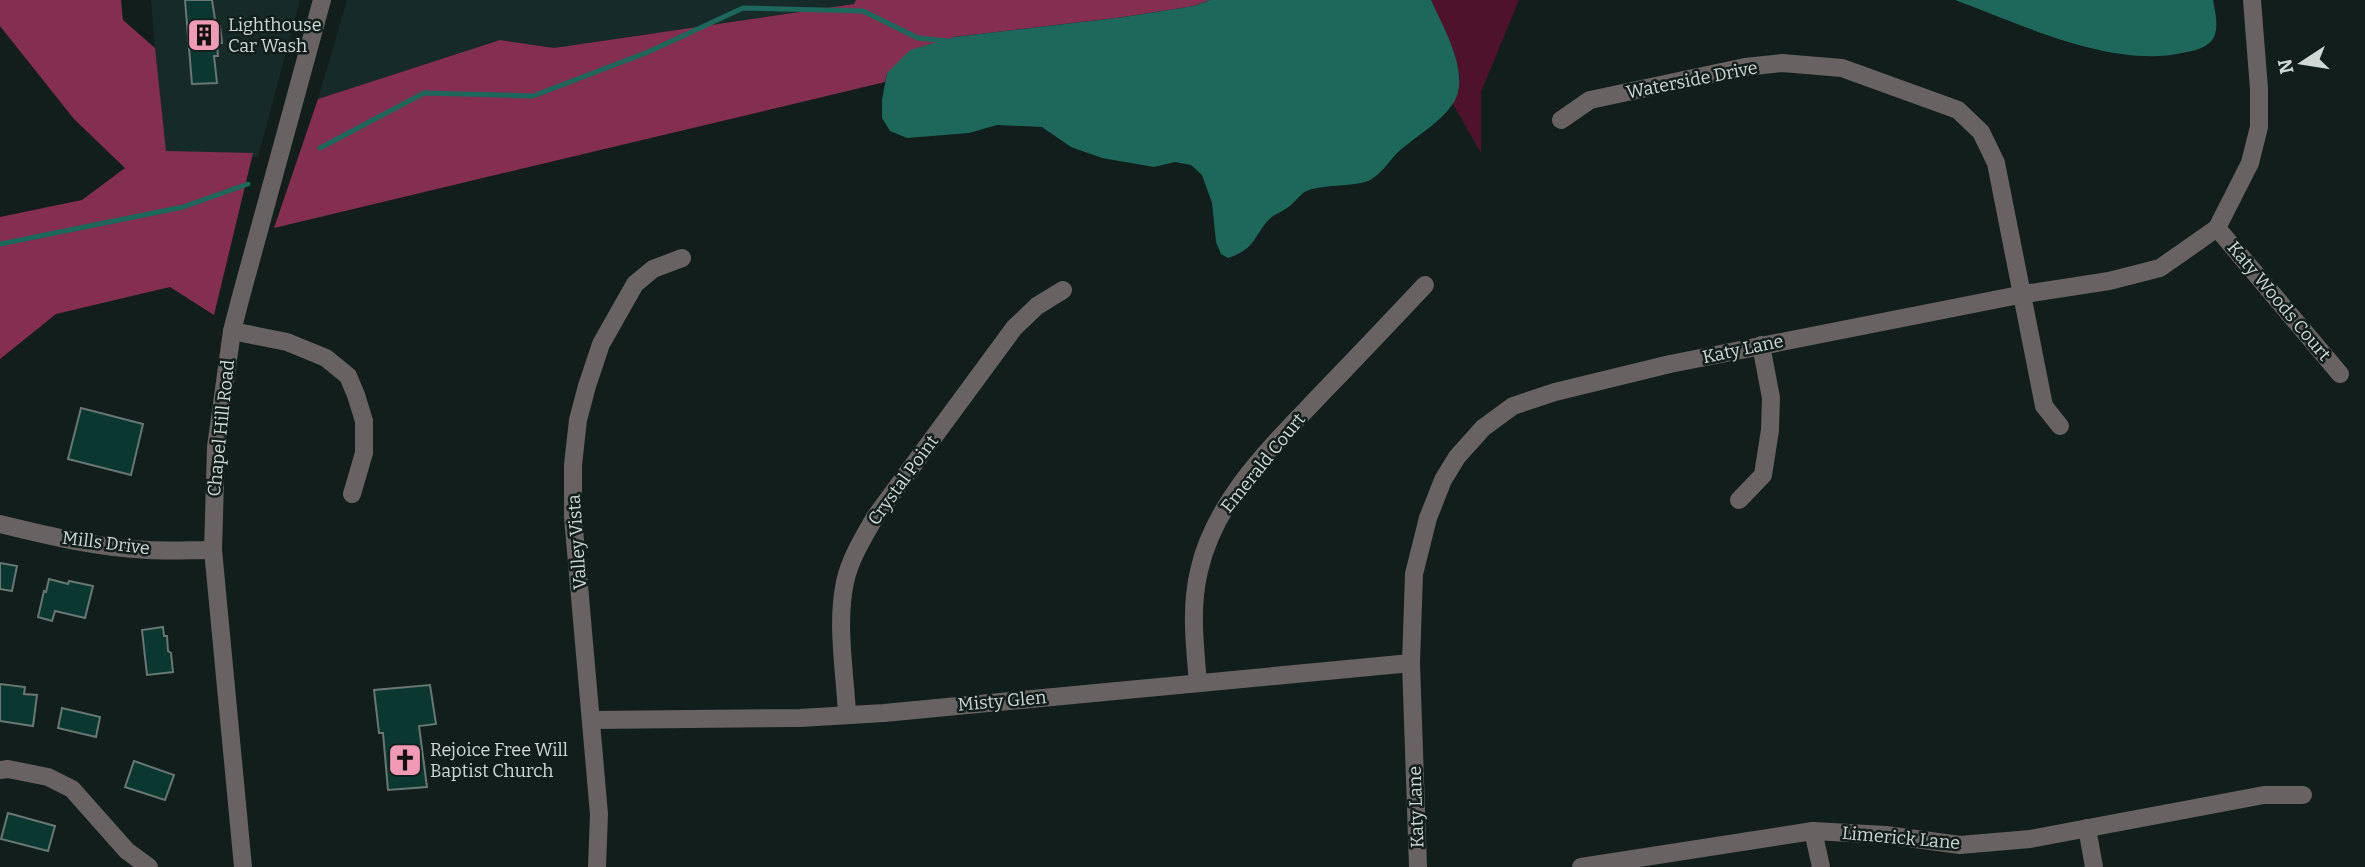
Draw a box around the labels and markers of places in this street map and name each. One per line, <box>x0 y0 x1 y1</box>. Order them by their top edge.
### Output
place label: Lighthouse Car Wash <box>228 14 322 57</box>
building icon: Lighthouse Car Wash <box>185 16 223 54</box>
place label: Rejoice Free Will Baptist Church <box>430 739 568 782</box>
church icon: Rejoice Free Will Baptist Church <box>386 741 424 779</box>

